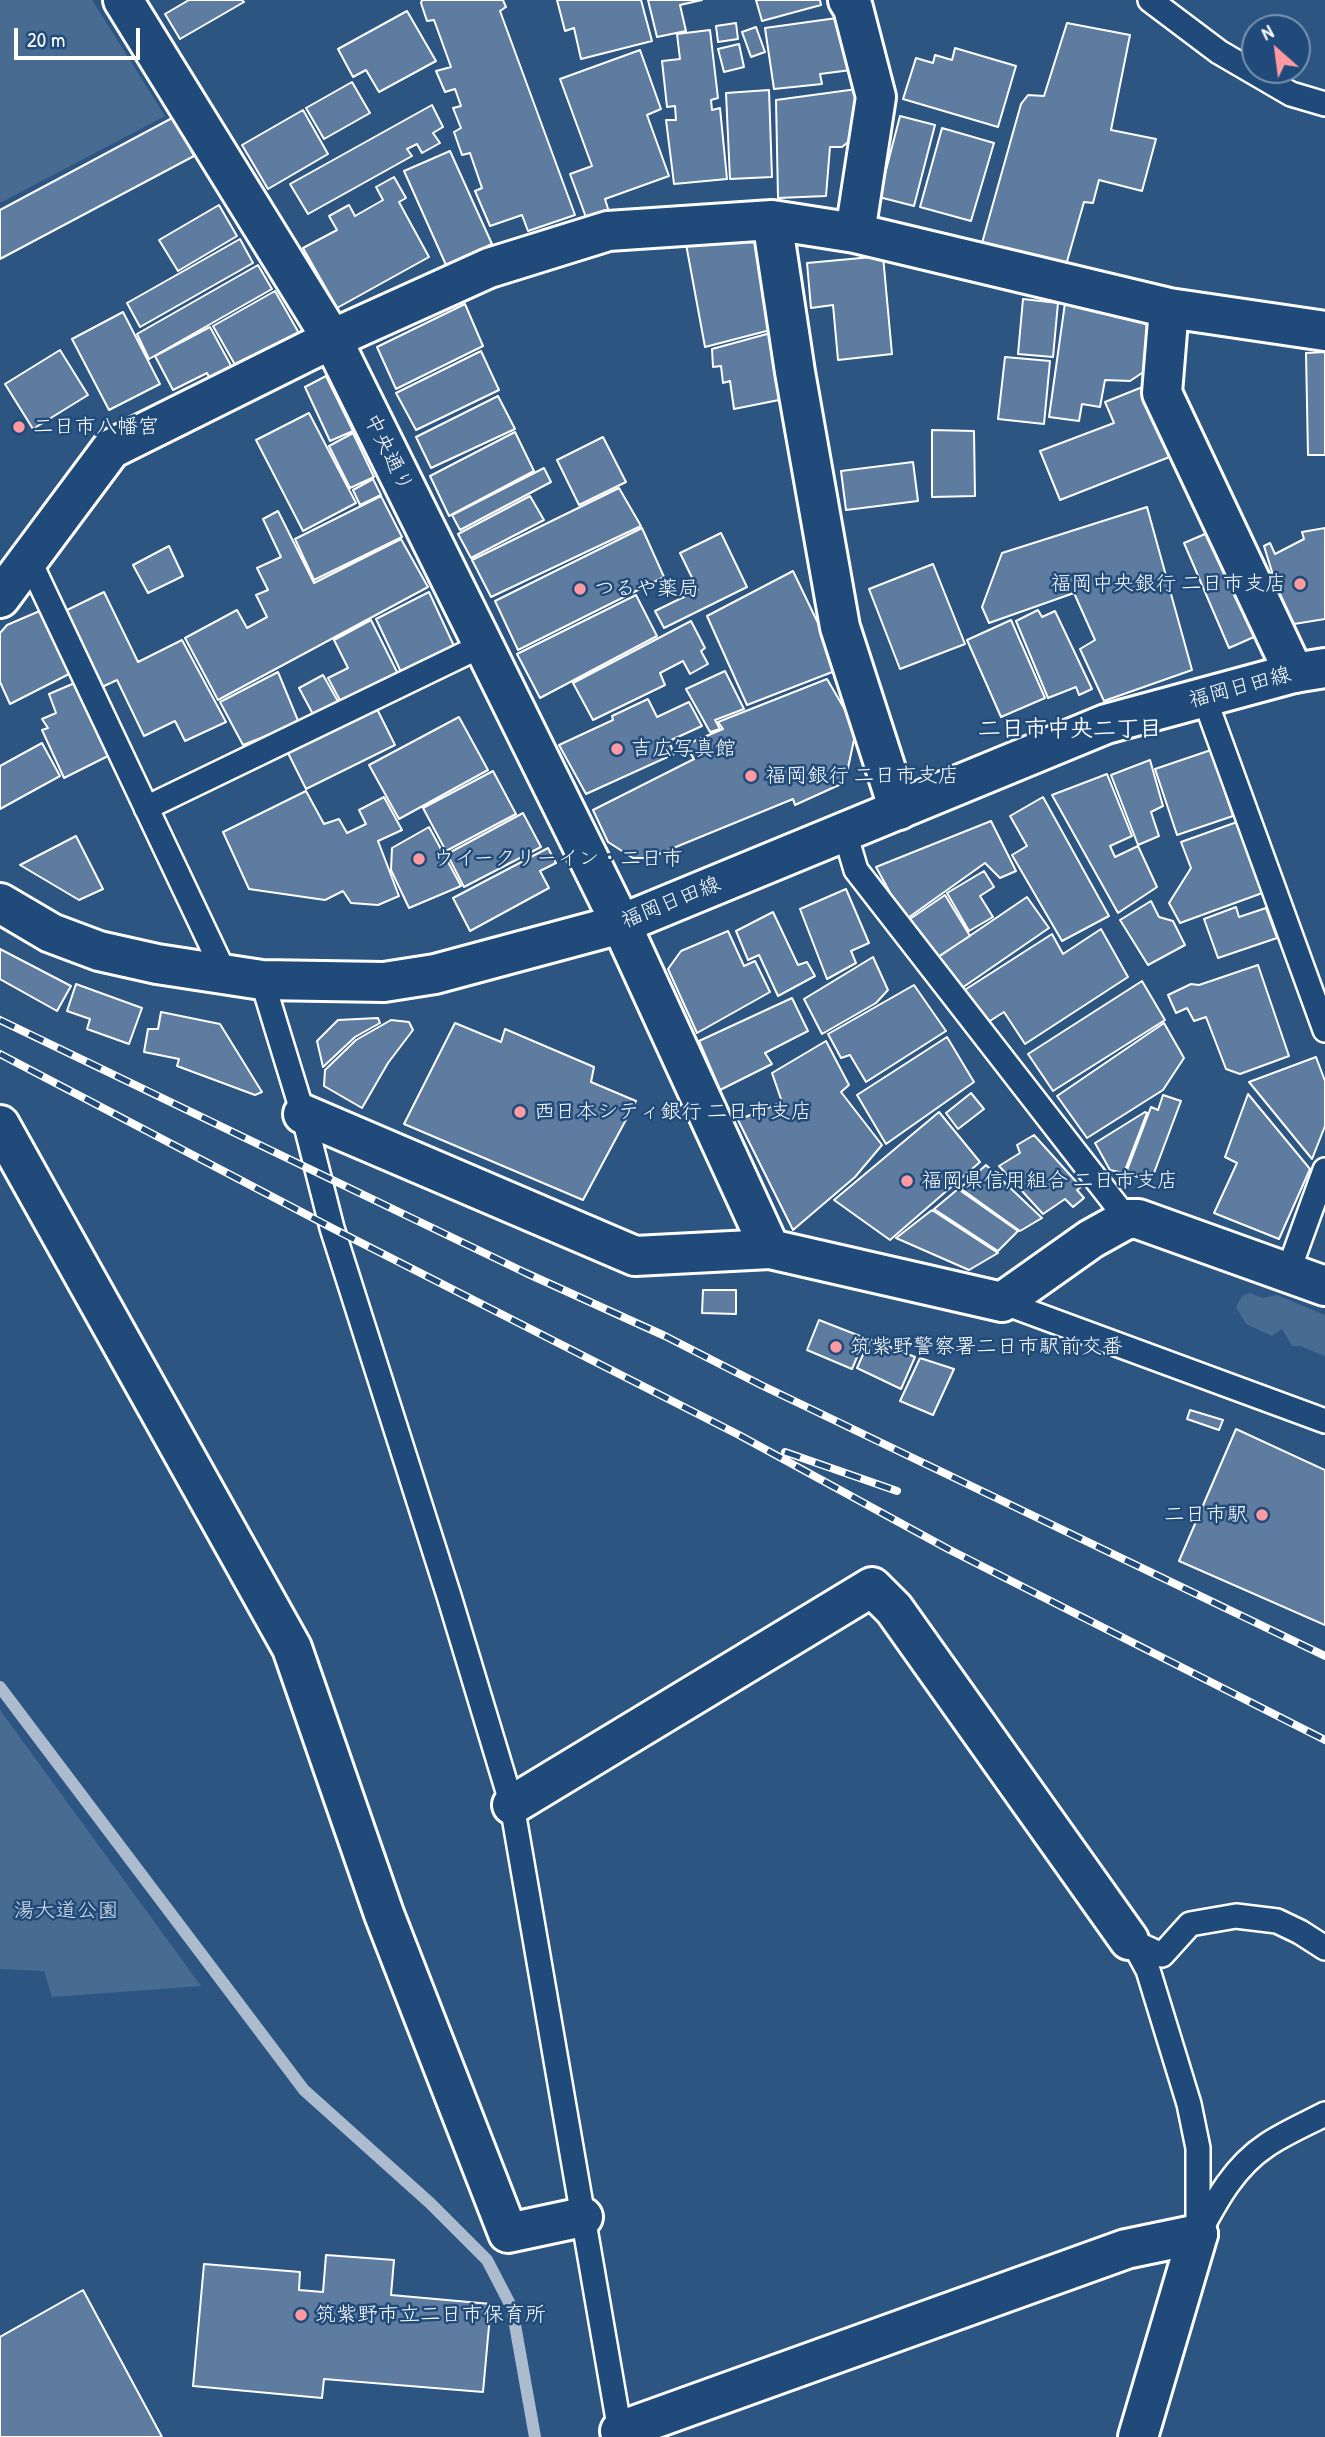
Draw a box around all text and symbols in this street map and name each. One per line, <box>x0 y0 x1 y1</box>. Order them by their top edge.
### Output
scale bar <box>18 14 144 58</box>
north arrow <box>1241 14 1311 84</box>
text: N <box>1257 18 1278 46</box>
text: 20 m <box>27 25 65 54</box>
street label: 中央通り <box>358 410 418 496</box>
place label: 二日市八幡宮 <box>33 414 159 440</box>
marker: 二日市八幡宮 <box>11 419 27 435</box>
place label: 福岡中央銀行 二日市支店 <box>1050 571 1286 597</box>
place label: つるや薬局 <box>594 576 699 602</box>
marker: 福岡中央銀行 二日市支店 <box>1292 576 1308 592</box>
marker: つるや薬局 <box>572 581 588 597</box>
street label: 福岡日田線 <box>1186 662 1294 714</box>
district label: 二日市中央二丁目 <box>978 716 1162 744</box>
place label: 吉広写真館 <box>631 736 736 762</box>
marker: 吉広写真館 <box>609 741 625 757</box>
place label: 福岡銀行 二日市支店 <box>765 763 959 789</box>
marker: 福岡銀行 二日市支店 <box>743 768 759 784</box>
place label: ウイークリーイン・二日市 <box>433 846 683 872</box>
marker: ウイークリーイン・二日市 <box>411 851 427 867</box>
street label: 福岡日田線 <box>618 872 724 934</box>
place label: 西日本シティ銀行 二日市支店 <box>534 1099 812 1125</box>
marker: 西日本シティ銀行 二日市支店 <box>512 1104 528 1120</box>
place label: 福岡県信用組合 二日市支店 <box>921 1168 1178 1194</box>
marker: 福岡県信用組合 二日市支店 <box>899 1173 915 1189</box>
place label: 筑紫野警察署二日市駅前交番 <box>850 1334 1123 1360</box>
marker: 筑紫野警察署二日市駅前交番 <box>828 1339 844 1355</box>
place label: 二日市駅 <box>1164 1502 1248 1528</box>
marker: 二日市駅 <box>1254 1507 1270 1523</box>
park label: 湯大道公園 <box>14 1898 118 1924</box>
place label: 筑紫野市立二日市保育所 <box>315 2302 546 2328</box>
marker: 筑紫野市立二日市保育所 <box>293 2307 309 2323</box>

